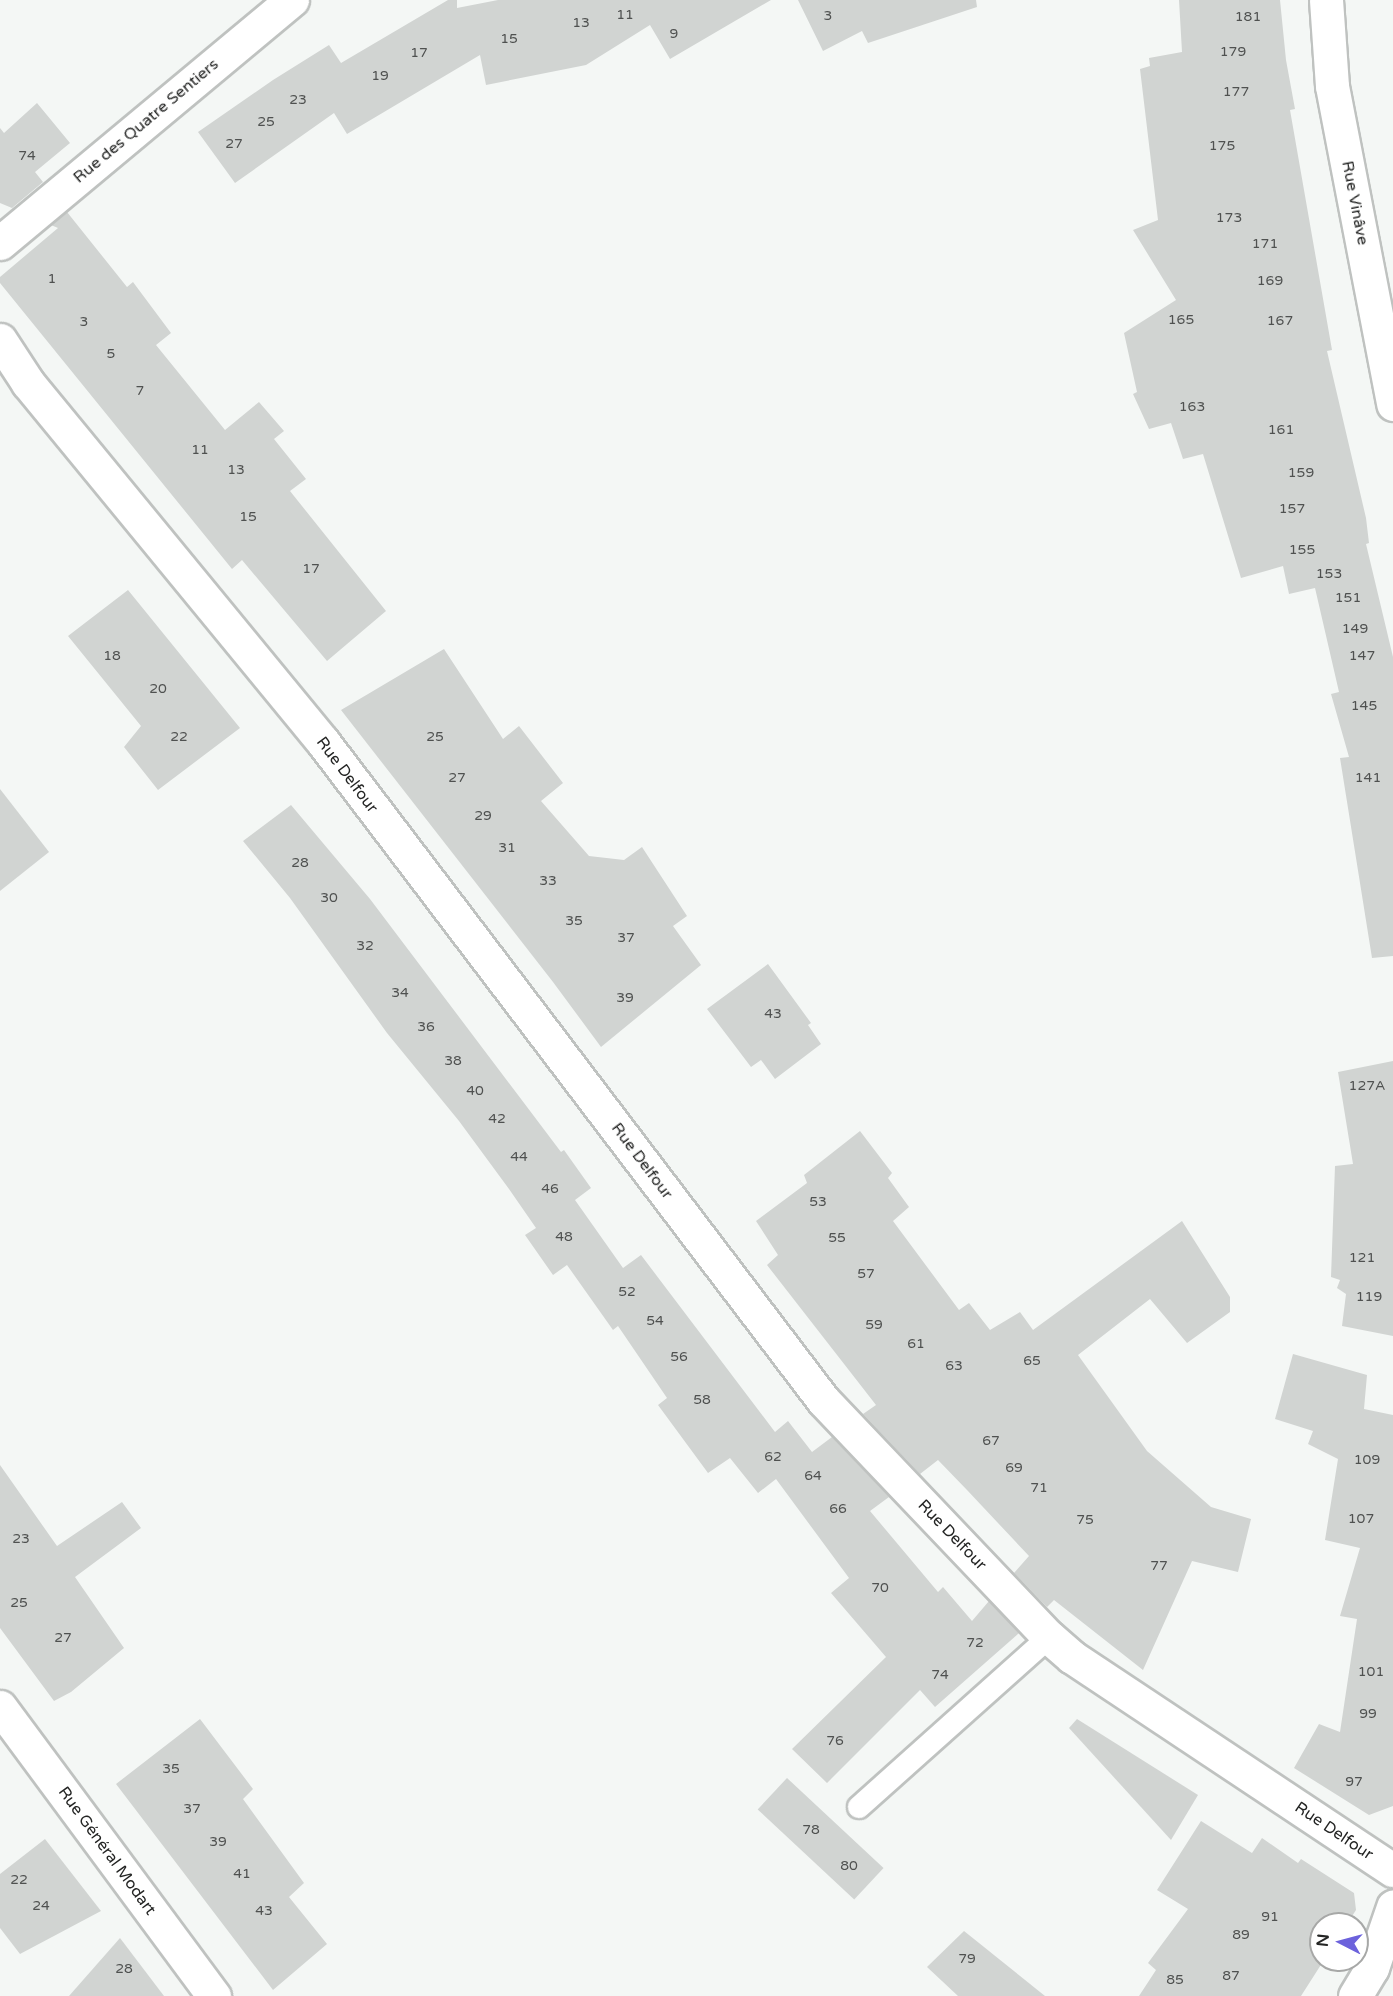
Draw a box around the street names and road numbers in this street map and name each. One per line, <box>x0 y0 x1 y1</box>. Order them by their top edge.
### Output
street label: Rue des Quatre Sentiers <box>70 55 222 187</box>
street label: Rue Vinâve <box>1337 159 1373 247</box>
street label: Rue Delfour <box>312 733 382 817</box>
street label: Rue Delfour <box>607 1119 677 1203</box>
street label: Rue Delfour <box>914 1496 990 1574</box>
street label: Rue Général Modart <box>54 1783 160 1919</box>
street label: Rue Delfour <box>1291 1798 1377 1864</box>

